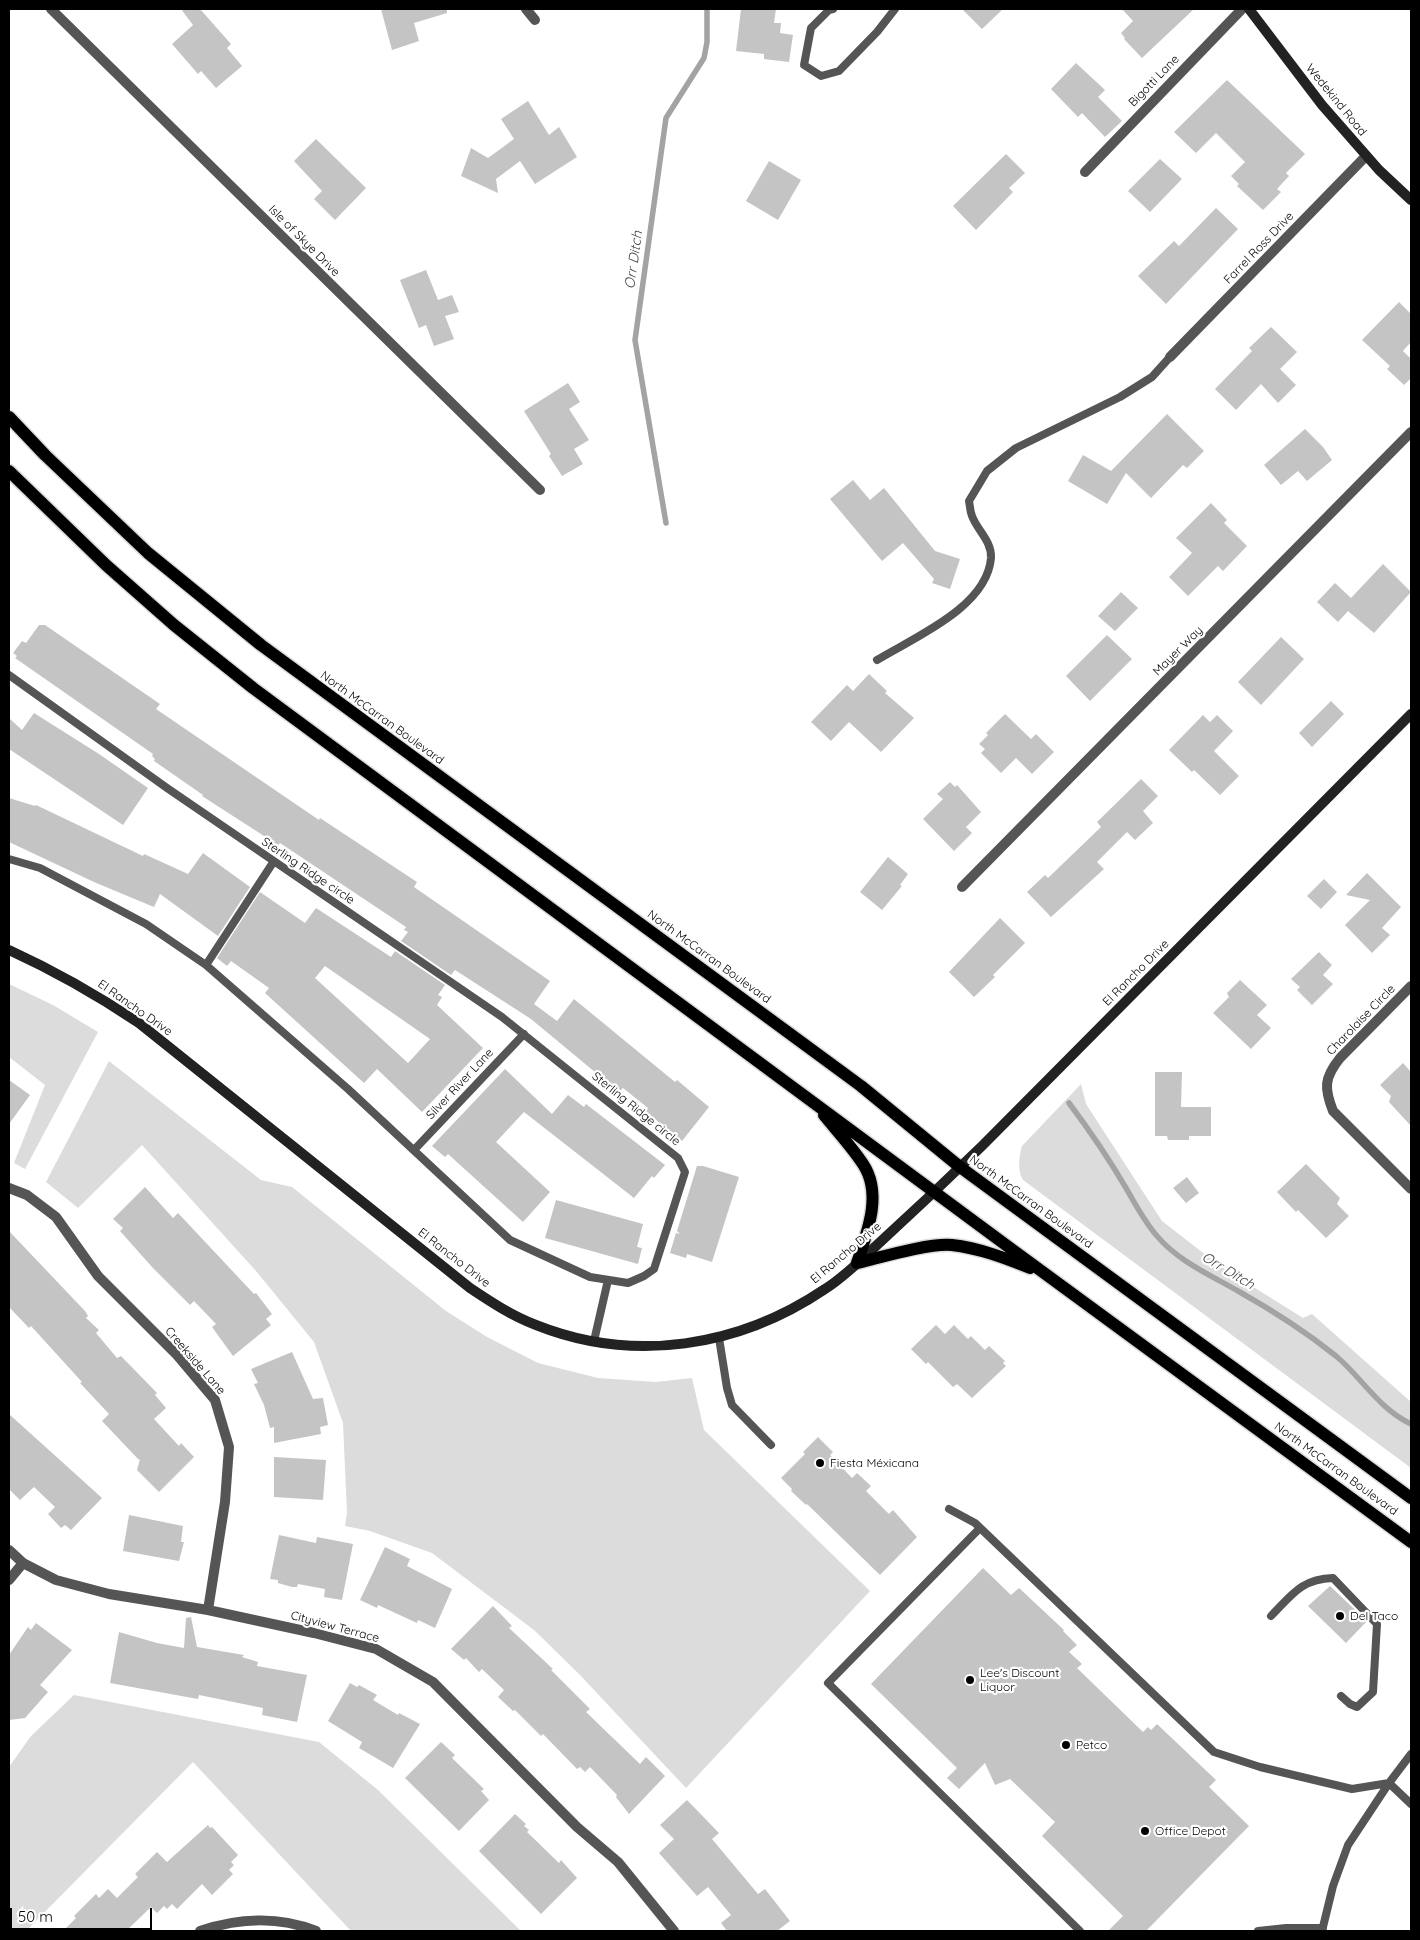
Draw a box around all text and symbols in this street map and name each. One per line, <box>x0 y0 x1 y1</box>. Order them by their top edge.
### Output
street label: Bigotti Lane <box>1126 52 1182 110</box>
street label: Wedekind Road <box>1303 61 1369 139</box>
street label: Isle of Skye Drive <box>265 202 343 280</box>
street label: Farrel Ross Drive <box>1221 209 1297 287</box>
water label: Orr Ditch <box>622 230 646 290</box>
street label: Mayer Way <box>1150 623 1206 679</box>
street label: North McCarran Boulevard <box>317 668 447 768</box>
street label: Sterling Ridge circle <box>259 835 357 907</box>
street label: North McCarran Boulevard <box>644 907 774 1007</box>
street label: El Rancho Drive <box>1100 937 1172 1009</box>
street label: El Rancho Drive <box>95 977 175 1039</box>
street label: Charolaise Circle <box>1324 982 1398 1058</box>
street label: Silver River Lane <box>423 1046 497 1122</box>
street label: Sterling Ridge circle <box>589 1069 683 1149</box>
street label: North McCarran Boulevard <box>966 1152 1096 1252</box>
street label: El Rancho Drive <box>808 1219 884 1287</box>
street label: El Rancho Drive <box>415 1225 493 1291</box>
water label: Orr Ditch <box>1199 1249 1257 1293</box>
street label: Creekside Lane <box>162 1324 228 1398</box>
street label: North McCarran Boulevard <box>1271 1419 1401 1519</box>
place label: Fiesta Méxicana <box>830 1456 919 1470</box>
marker: Fiesta Méxicana <box>814 1457 826 1469</box>
street label: Cityview Terrace <box>289 1608 381 1646</box>
place label: Del Taco <box>1350 1609 1398 1623</box>
marker: Del Taco <box>1334 1610 1346 1622</box>
place label: Lee's Discount Liquor <box>980 1666 1059 1694</box>
marker: Lee's Discount Liquor <box>964 1674 976 1686</box>
place label: Petco <box>1076 1738 1107 1752</box>
marker: Petco <box>1060 1739 1072 1751</box>
place label: Office Depot <box>1155 1824 1226 1838</box>
marker: Office Depot <box>1139 1825 1151 1837</box>
scale bar <box>12 1898 155 1930</box>
text: 50 m <box>18 1907 53 1926</box>

